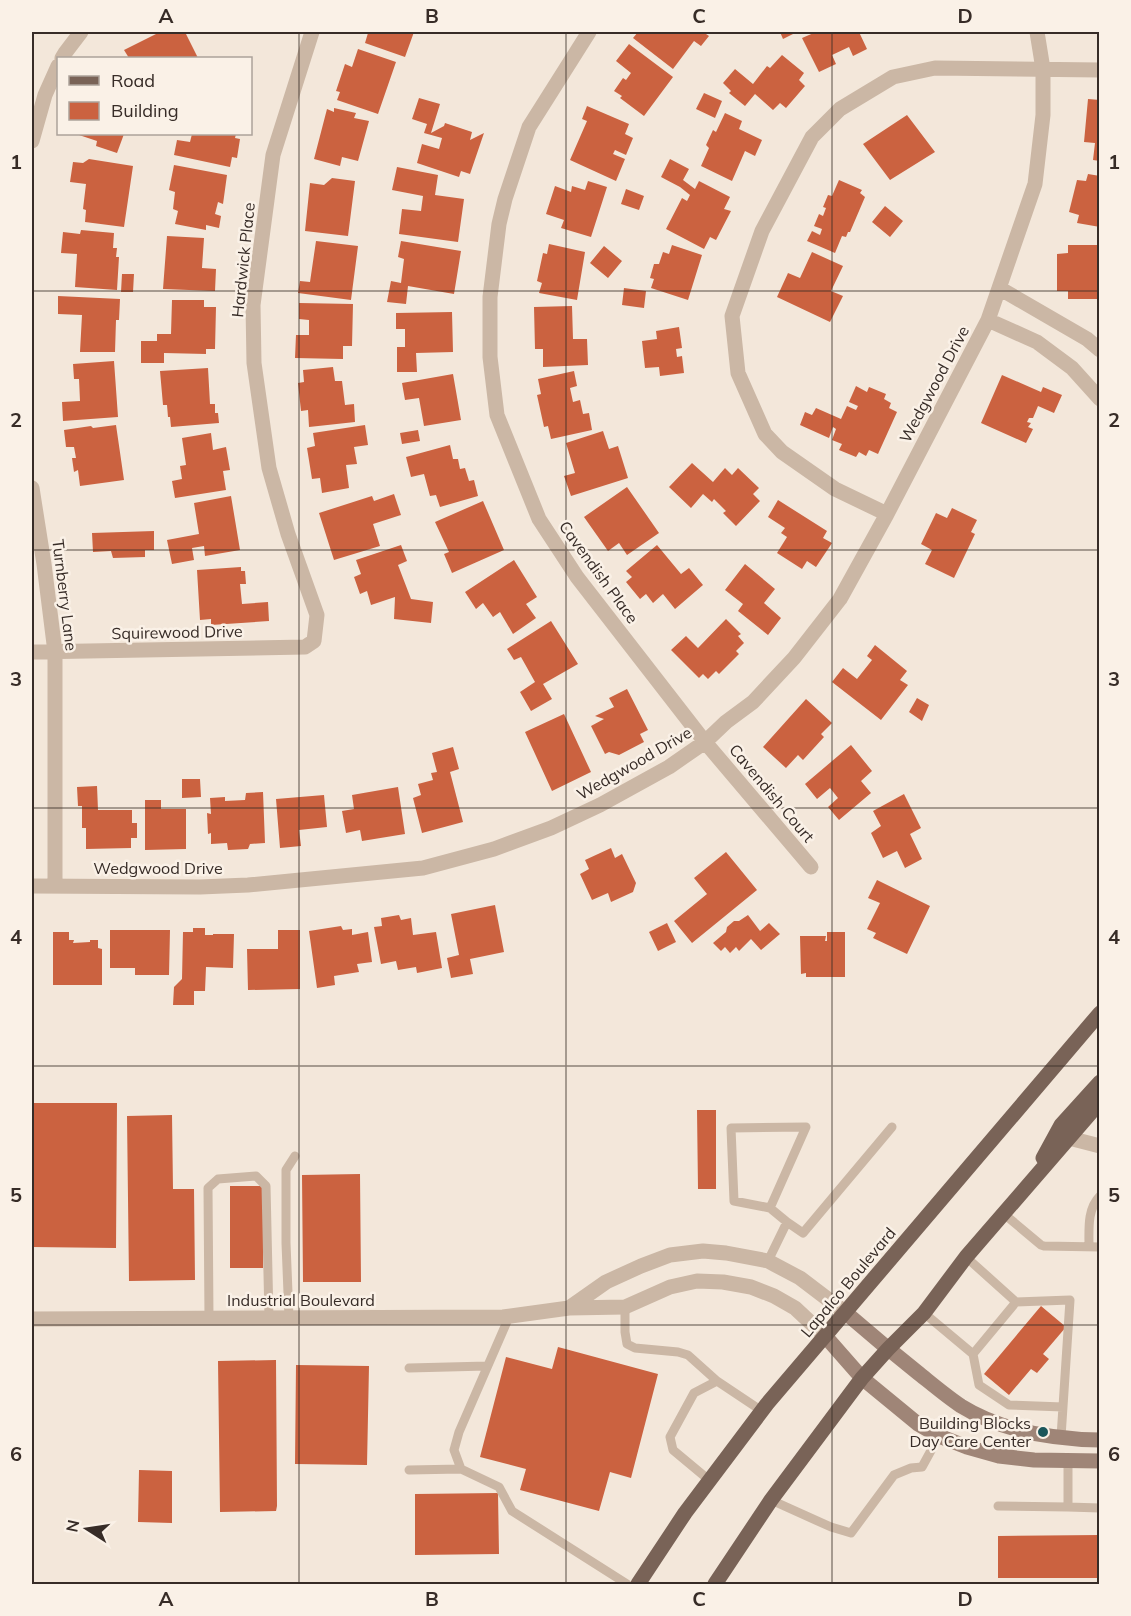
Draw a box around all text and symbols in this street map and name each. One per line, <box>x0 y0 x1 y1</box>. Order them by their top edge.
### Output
text: A <box>159 3 174 28</box>
text: B <box>425 3 439 28</box>
text: C <box>692 3 706 28</box>
text: D <box>957 3 973 28</box>
legend <box>57 57 252 135</box>
text: Road <box>111 69 155 92</box>
text: Building <box>111 99 179 122</box>
text: 1 <box>10 149 22 174</box>
text: 1 <box>1108 149 1120 174</box>
street label: Hardwick Place <box>227 202 259 318</box>
street label: Wedgwood Drive <box>895 322 973 446</box>
text: 2 <box>10 407 22 432</box>
text: 2 <box>1108 407 1120 432</box>
street label: Cavendish Place <box>555 517 643 627</box>
street label: Turnberry Lane <box>48 538 82 652</box>
street label: Squirewood Drive <box>111 621 243 643</box>
text: 3 <box>10 666 22 691</box>
text: 3 <box>1108 666 1120 691</box>
street label: Wedgwood Drive <box>573 722 695 804</box>
street label: Cavendish Court <box>725 740 819 847</box>
street label: Wedgwood Drive <box>93 858 223 878</box>
text: 4 <box>10 924 22 949</box>
text: 4 <box>1108 924 1120 949</box>
text: 5 <box>10 1182 22 1207</box>
text: 5 <box>1108 1182 1120 1207</box>
street label: Lapalco Boulevard <box>796 1223 900 1341</box>
street label: Industrial Boulevard <box>227 1290 375 1310</box>
place label: Building Blocks Day Care Center <box>909 1413 1031 1451</box>
marker: Building Blocks Day Care Center <box>1036 1425 1050 1439</box>
text: 6 <box>10 1441 22 1466</box>
text: 6 <box>1108 1441 1120 1466</box>
north arrow <box>57 1499 117 1559</box>
text: N <box>61 1518 83 1534</box>
text: A <box>159 1586 174 1611</box>
text: B <box>425 1586 439 1611</box>
text: C <box>692 1586 706 1611</box>
text: D <box>957 1586 973 1611</box>

